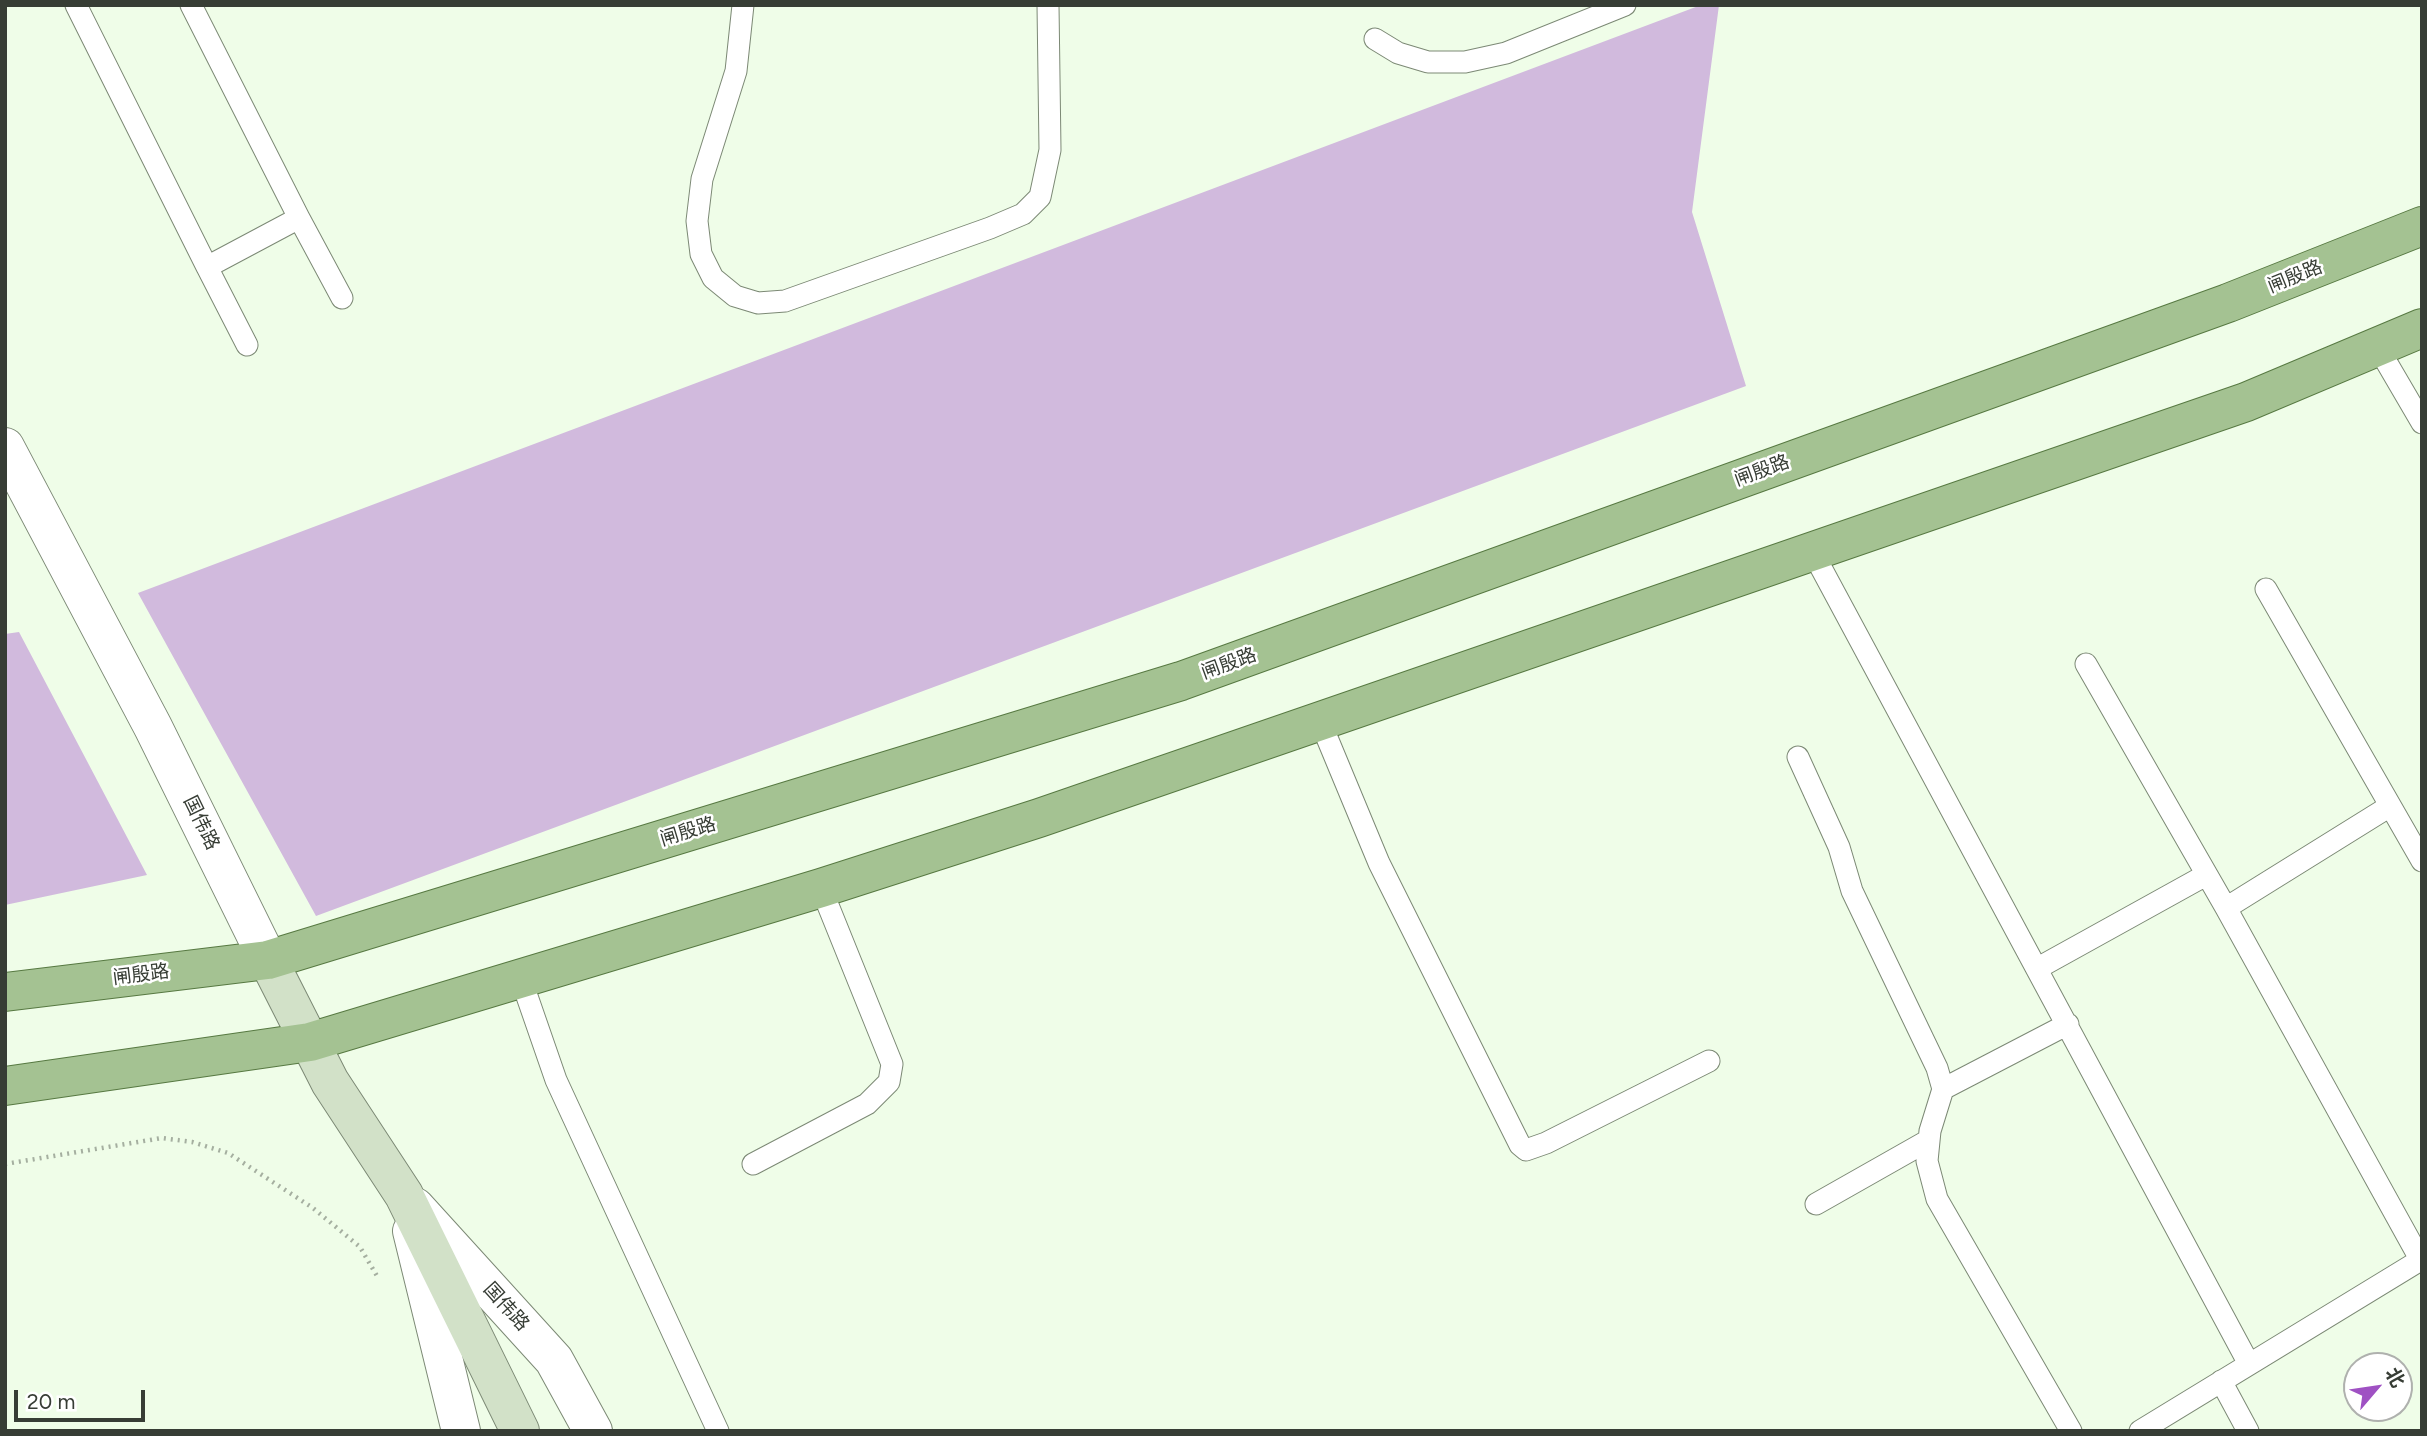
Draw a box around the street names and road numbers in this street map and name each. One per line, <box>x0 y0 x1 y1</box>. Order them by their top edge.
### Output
street label: 闸殷路 <box>2264 256 2326 298</box>
street label: 闸殷路 <box>1731 451 1793 491</box>
street label: 闸殷路 <box>1198 644 1260 684</box>
street label: 国伟路 <box>178 792 224 854</box>
street label: 闸殷路 <box>657 813 719 851</box>
street label: 闸殷路 <box>111 960 171 990</box>
street label: 国伟路 <box>478 1278 534 1336</box>

